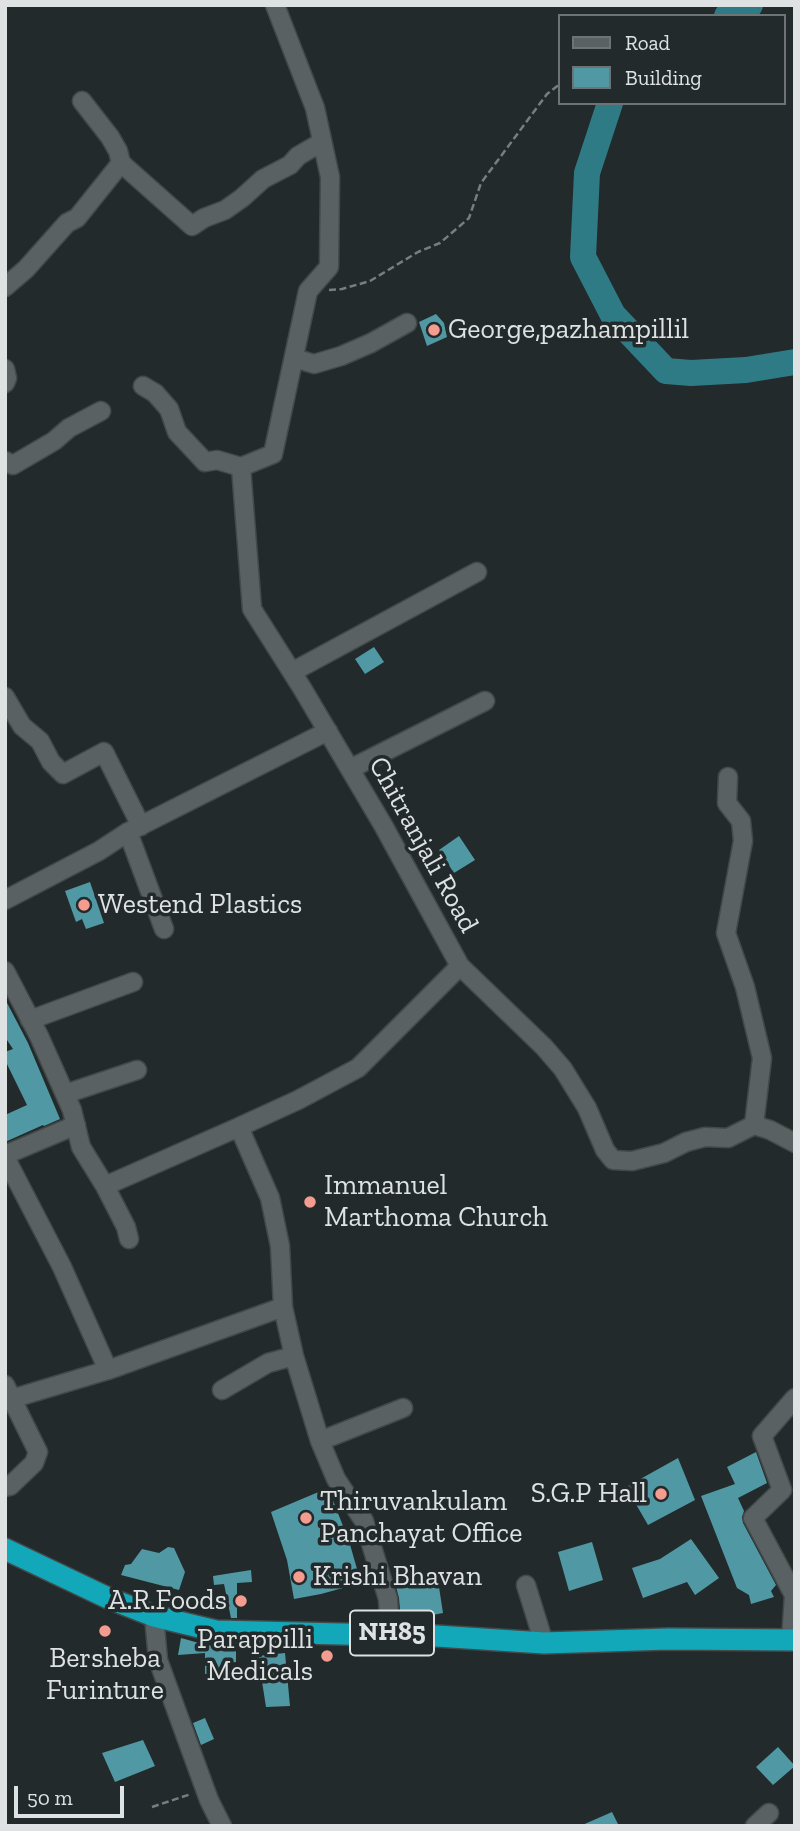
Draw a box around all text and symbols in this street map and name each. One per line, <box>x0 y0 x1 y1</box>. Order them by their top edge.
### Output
legend <box>558 14 786 105</box>
text: Road <box>625 30 670 55</box>
text: Building <box>625 65 702 90</box>
place label: George,pazhampillil <box>448 313 689 347</box>
marker: George,pazhampillil <box>426 322 442 338</box>
street label: Chitranjali Road <box>361 751 485 939</box>
place label: Westend Plastics <box>98 888 302 922</box>
marker: Westend Plastics <box>76 897 92 913</box>
place label: Immanuel Marthoma Church <box>324 1169 548 1235</box>
marker: Immanuel Marthoma Church <box>302 1194 318 1210</box>
place label: S.G.P Hall <box>531 1477 647 1511</box>
place label: Thiruvankulam Panchayat Office <box>320 1485 522 1551</box>
marker: S.G.P Hall <box>653 1486 669 1502</box>
marker: Thiruvankulam Panchayat Office <box>298 1510 314 1526</box>
place label: Krishi Bhavan <box>313 1560 482 1594</box>
marker: Krishi Bhavan <box>291 1569 307 1585</box>
place label: A.R.Foods <box>108 1584 227 1618</box>
marker: A.R.Foods <box>233 1593 249 1609</box>
road number: NH85 <box>350 1610 434 1656</box>
marker: Bersheba Furinture <box>97 1623 113 1639</box>
place label: Parappilli Medicals <box>197 1623 313 1689</box>
place label: Bersheba Furinture <box>46 1642 164 1708</box>
marker: Parappilli Medicals <box>319 1648 335 1664</box>
scale bar <box>18 1772 128 1816</box>
text: 50 m <box>27 1785 73 1810</box>

